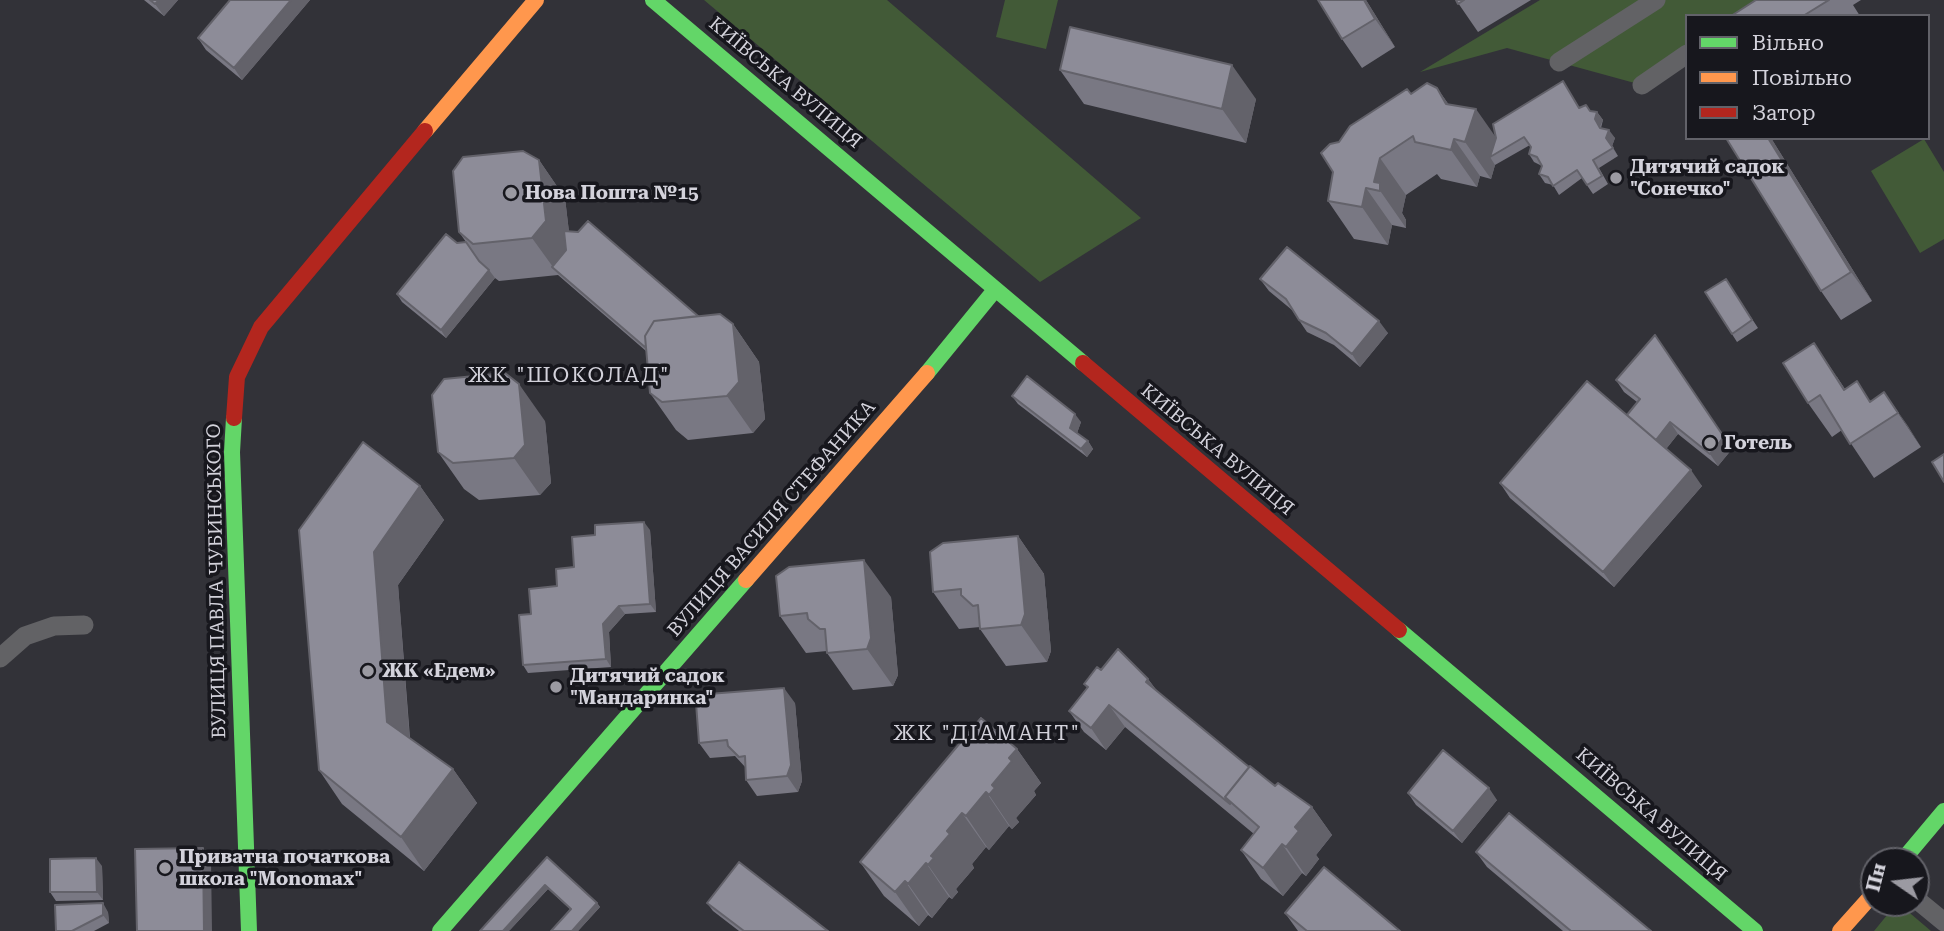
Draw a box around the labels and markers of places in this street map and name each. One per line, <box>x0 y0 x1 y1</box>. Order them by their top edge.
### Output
place label: Дитячий садок "Сонечко" <box>1630 156 1785 200</box>
marker: Дитячий садок "Сонечко" <box>1608 170 1624 186</box>
place label: Нова Пошта №15 <box>525 182 699 204</box>
marker: Нова Пошта №15 <box>503 185 519 201</box>
place label: Готель <box>1724 432 1792 454</box>
marker: Готель <box>1702 435 1718 451</box>
place label: ЖК «Едем» <box>382 660 495 682</box>
marker: ЖК «Едем» <box>360 663 376 679</box>
place label: Дитячий садок "Мандаринка" <box>570 665 725 709</box>
marker: Дитячий садок "Мандаринка" <box>548 679 564 695</box>
place label: Приватна початкова школа "Monomax" <box>179 846 390 890</box>
marker: Приватна початкова школа "Monomax" <box>157 860 173 876</box>

